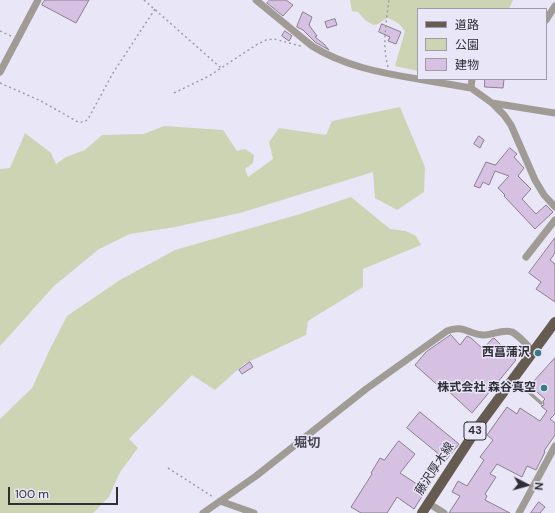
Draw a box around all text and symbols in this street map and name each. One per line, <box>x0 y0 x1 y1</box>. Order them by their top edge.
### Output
legend <box>417 8 547 80</box>
text: 道路 <box>455 17 479 33</box>
text: 公園 <box>455 37 479 53</box>
text: 建物 <box>455 57 479 73</box>
place label: 西菖蒲沢 <box>482 346 530 360</box>
marker: 西菖蒲沢 <box>533 348 543 358</box>
place label: 株式会社 森谷真空 <box>437 381 536 395</box>
marker: 株式会社 森谷真空 <box>539 383 549 393</box>
road number: 43 <box>464 422 486 440</box>
district label: 堀切 <box>294 436 320 452</box>
street label: 藤沢厚木線 <box>413 440 457 498</box>
north arrow <box>507 465 547 505</box>
scale bar <box>10 479 120 505</box>
text: N <box>532 482 546 491</box>
text: 100 m <box>15 486 49 502</box>

